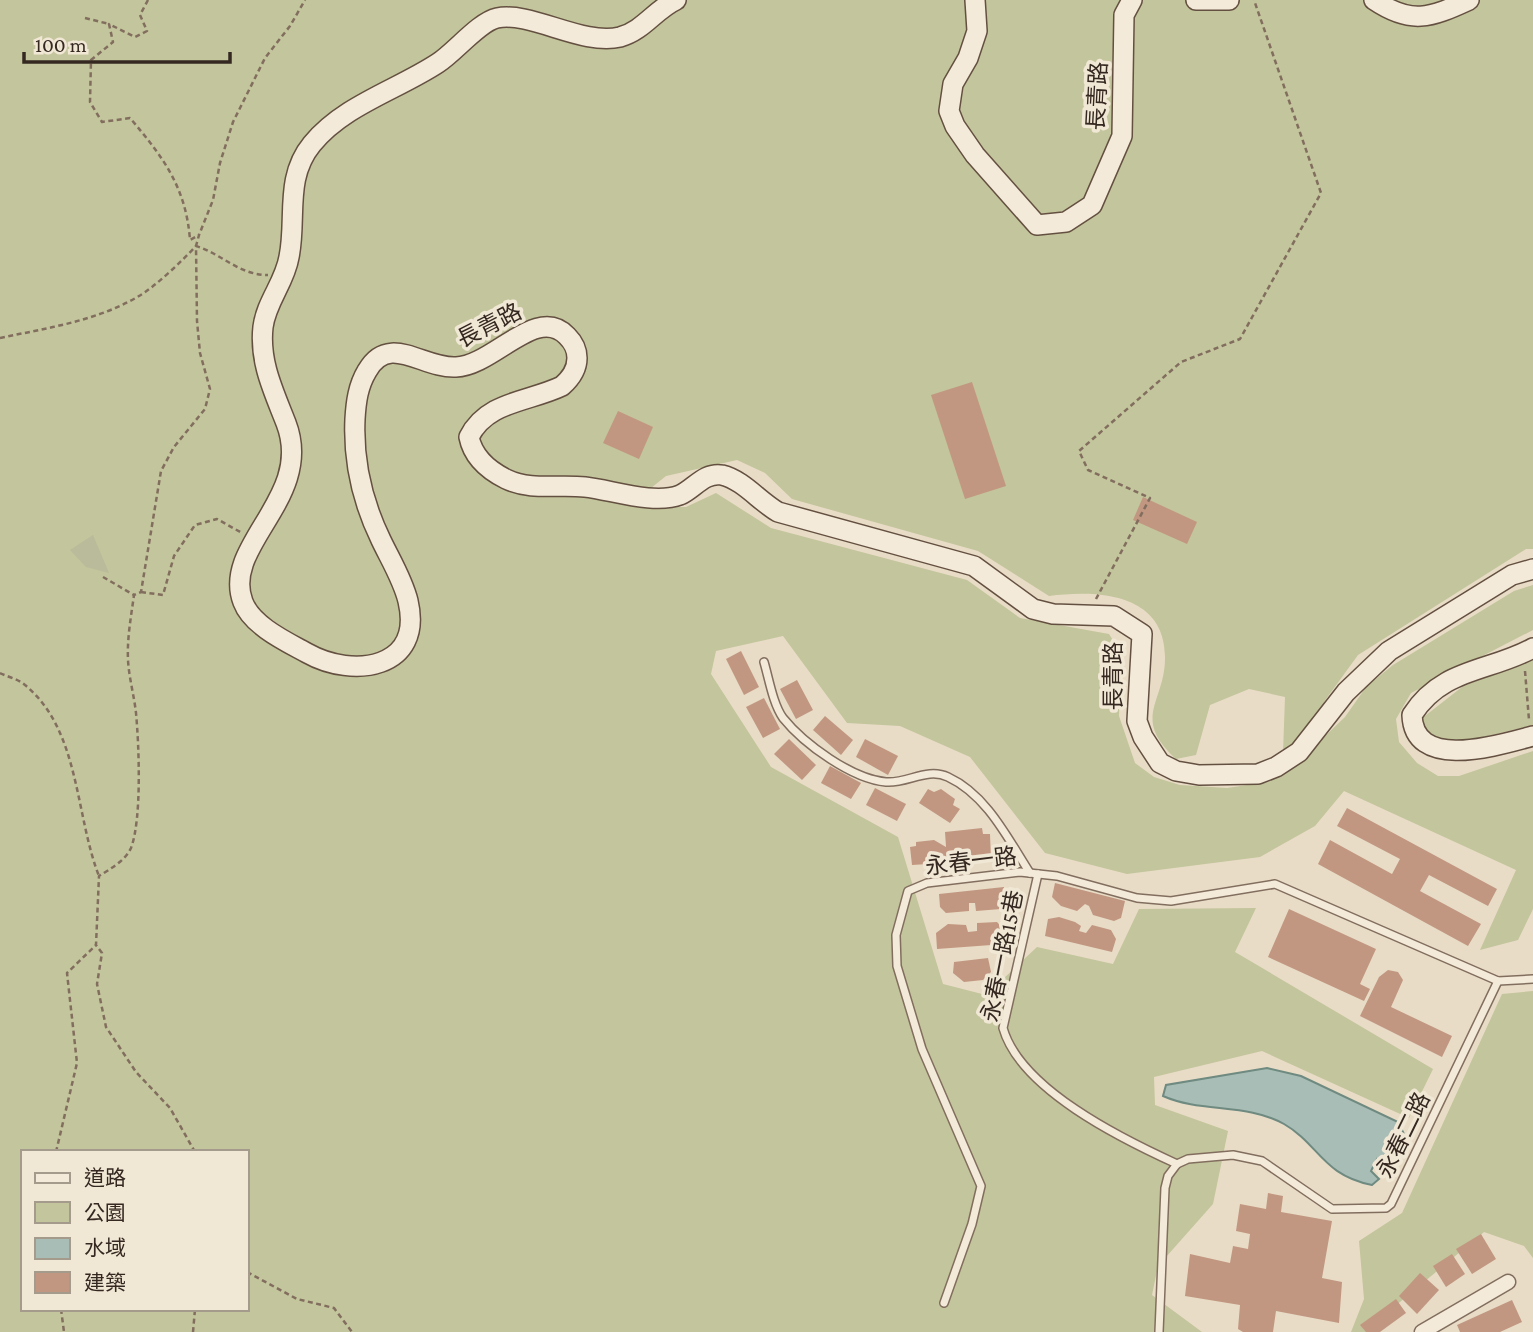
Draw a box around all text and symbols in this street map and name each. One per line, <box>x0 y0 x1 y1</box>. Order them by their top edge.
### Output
scale bar <box>24 21 231 65</box>
text: 100 m <box>35 33 87 57</box>
street label: 長青路 <box>1082 61 1112 131</box>
street label: 長青路 <box>452 298 526 352</box>
street label: 長青路 <box>1100 642 1126 711</box>
street label: 永春一路 <box>924 842 1018 880</box>
street label: 永春一路15巷 <box>977 888 1027 1024</box>
street label: 永春二路 <box>1371 1088 1435 1182</box>
legend <box>21 1150 248 1311</box>
text: 道路 <box>84 1166 126 1190</box>
text: 公園 <box>84 1201 126 1225</box>
text: 水域 <box>84 1236 126 1260</box>
text: 建築 <box>84 1271 126 1295</box>

